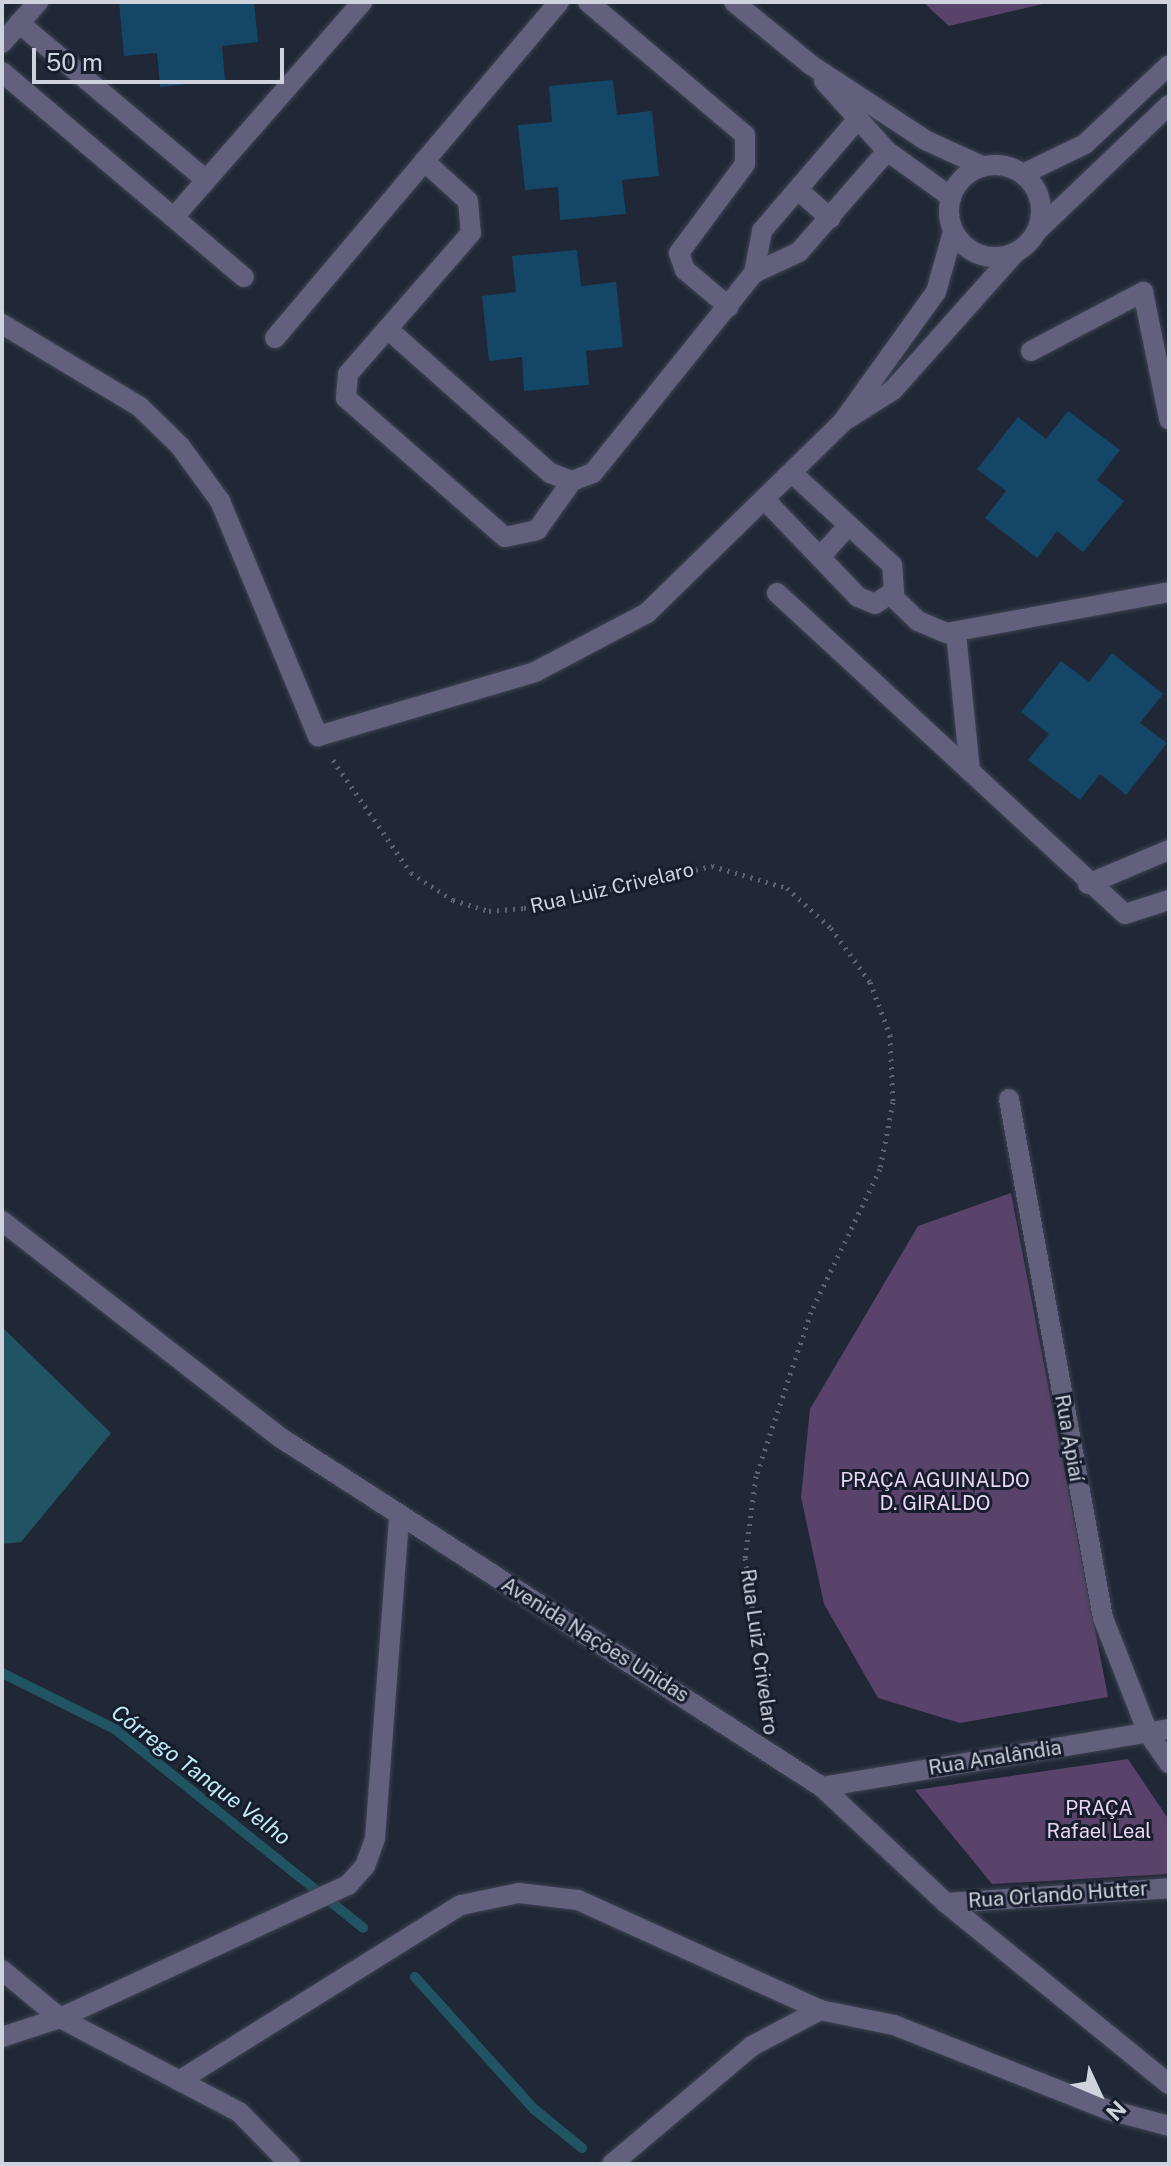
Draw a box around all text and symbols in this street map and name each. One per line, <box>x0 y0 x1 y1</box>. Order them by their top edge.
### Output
scale bar <box>36 32 288 82</box>
text: 50 m <box>46 48 103 76</box>
street label: Rua Luiz Crivelaro <box>528 857 696 919</box>
street label: Rua Apiaí <box>1050 1393 1088 1483</box>
park label: PRAÇA AGUINALDO D. GIRALDO <box>840 1469 1030 1516</box>
street label: Rua Luiz Crivelaro <box>735 1567 783 1737</box>
street label: Avenida Nações Unidas <box>497 1572 693 1708</box>
water label: Córrego Tanque Velho <box>106 1699 296 1851</box>
street label: Rua Analândia <box>927 1736 1063 1780</box>
park label: PRAÇA Rafael Leal <box>1047 1797 1151 1844</box>
street label: Rua Orlando Hutter <box>967 1877 1149 1913</box>
north arrow <box>1059 2054 1139 2134</box>
text: N <box>1101 2095 1132 2126</box>

